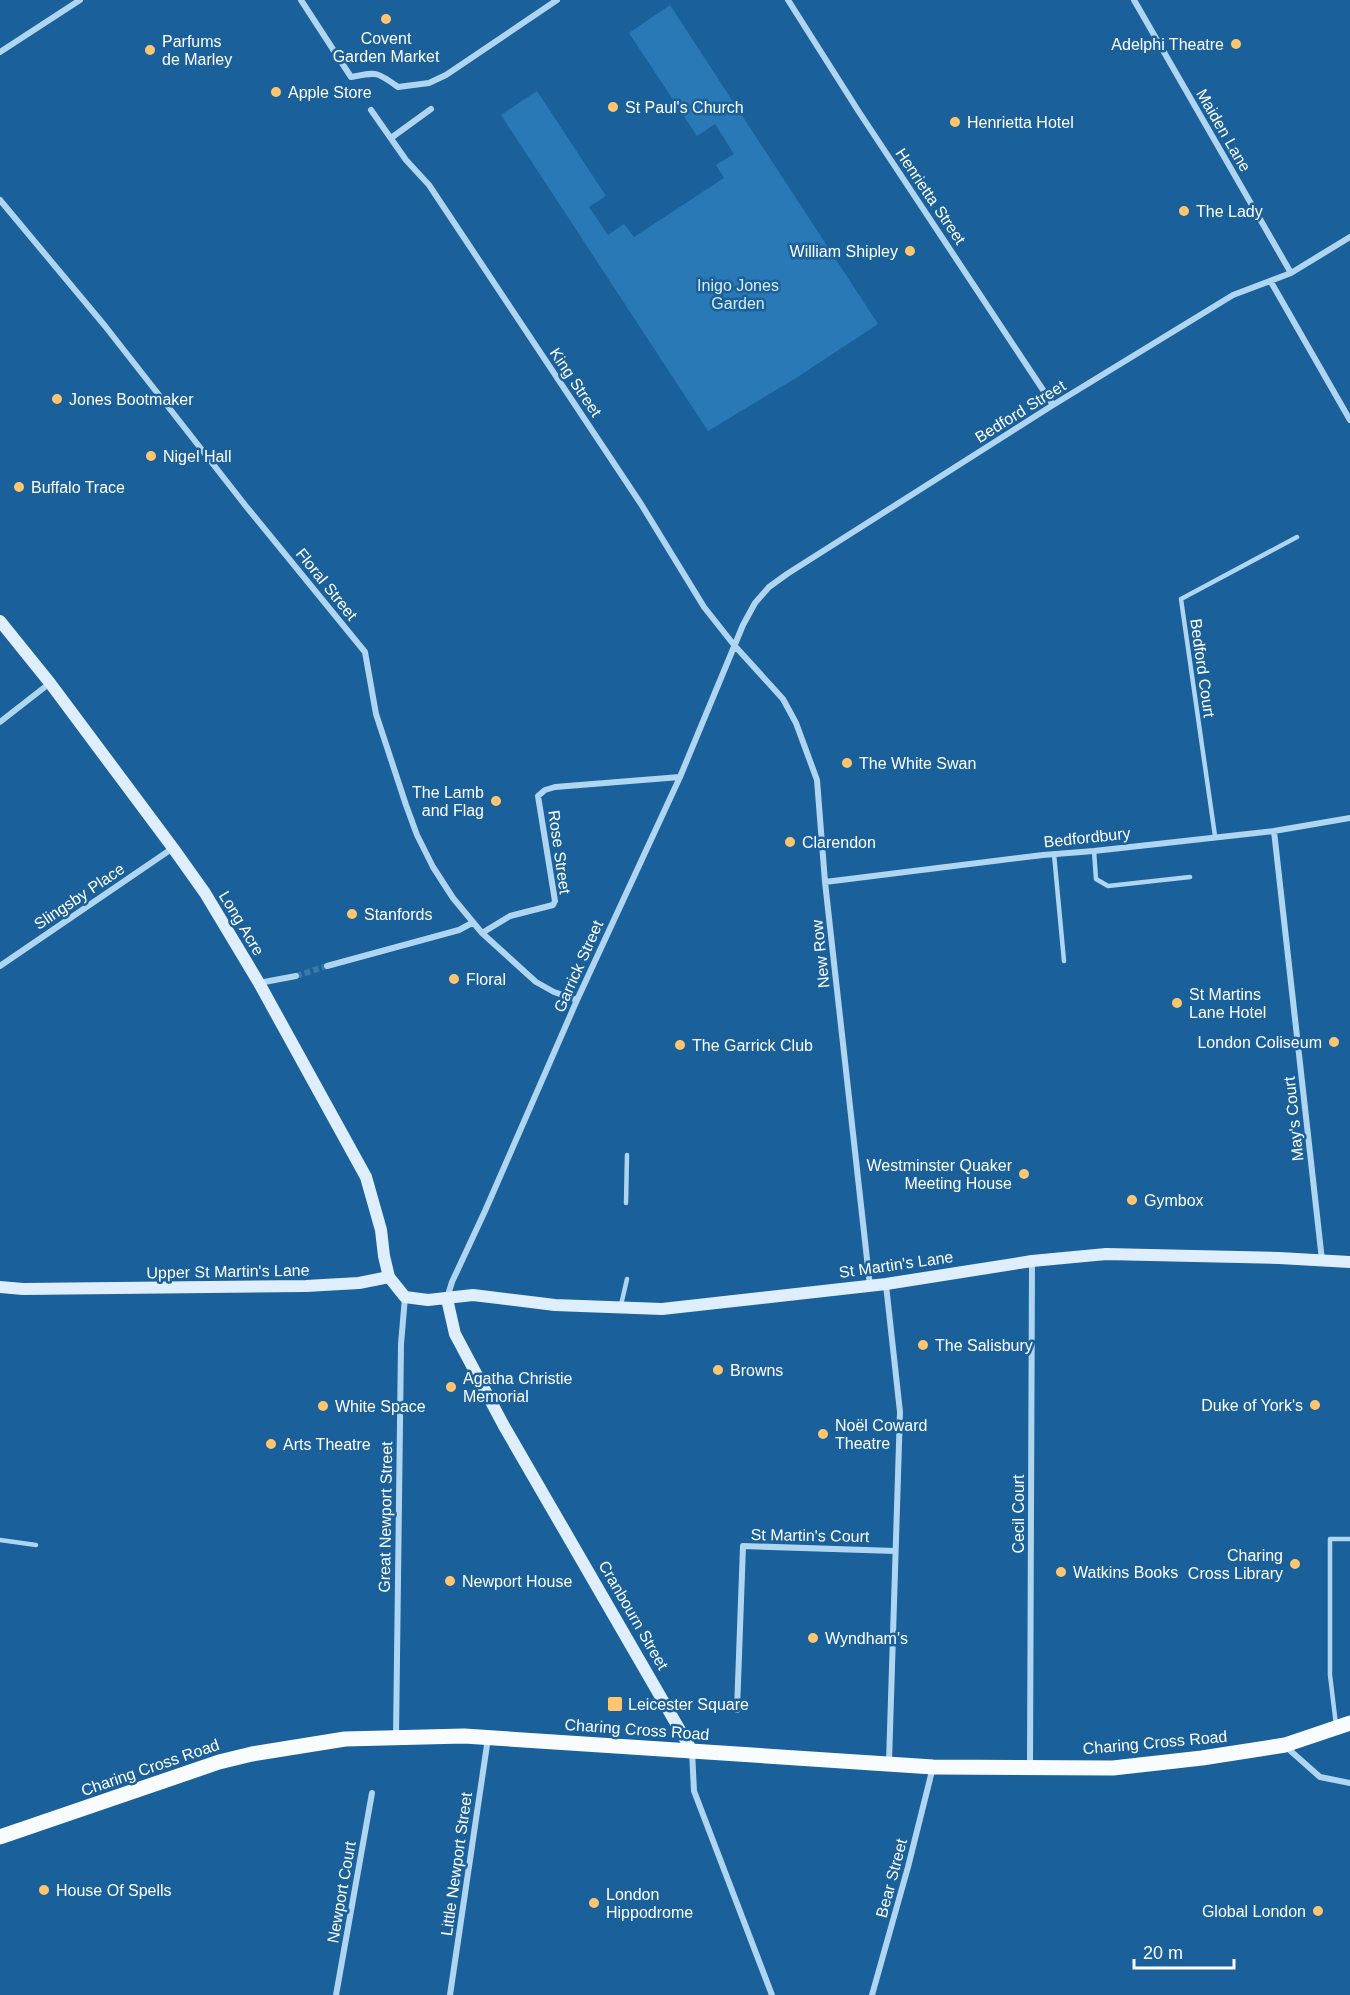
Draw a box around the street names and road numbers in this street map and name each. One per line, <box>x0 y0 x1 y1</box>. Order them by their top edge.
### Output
street label: Maiden Lane <box>1193 86 1254 175</box>
street label: Henrietta Street <box>892 145 969 248</box>
street label: King Street <box>546 345 605 420</box>
street label: Bedford Street <box>972 377 1069 446</box>
street label: Floral Street <box>293 545 361 624</box>
street label: Bedford Court <box>1187 618 1218 719</box>
street label: Rose Street <box>545 809 574 896</box>
street label: Bedfordbury <box>1043 824 1131 851</box>
street label: Slingsby Place <box>31 860 128 933</box>
street label: Long Acre <box>216 888 267 959</box>
street label: Garrick Street <box>551 917 607 1015</box>
street label: New Row <box>808 919 833 989</box>
street label: May's Court <box>1281 1075 1306 1162</box>
street label: St Martin's Lane <box>838 1248 954 1281</box>
street label: Upper St Martin's Lane <box>146 1262 310 1281</box>
street label: Great Newport Street <box>376 1441 395 1593</box>
street label: Cecil Court <box>1010 1474 1027 1554</box>
street label: St Martin's Court <box>751 1526 870 1545</box>
street label: Cranbourn Street <box>596 1558 672 1673</box>
street label: Charing Cross Road <box>564 1716 710 1743</box>
street label: Charing Cross Road <box>1082 1728 1228 1757</box>
street label: Charing Cross Road <box>79 1736 221 1799</box>
street label: Little Newport Street <box>438 1791 475 1937</box>
street label: Bear Street <box>873 1836 910 1919</box>
street label: Newport Court <box>324 1839 359 1944</box>

